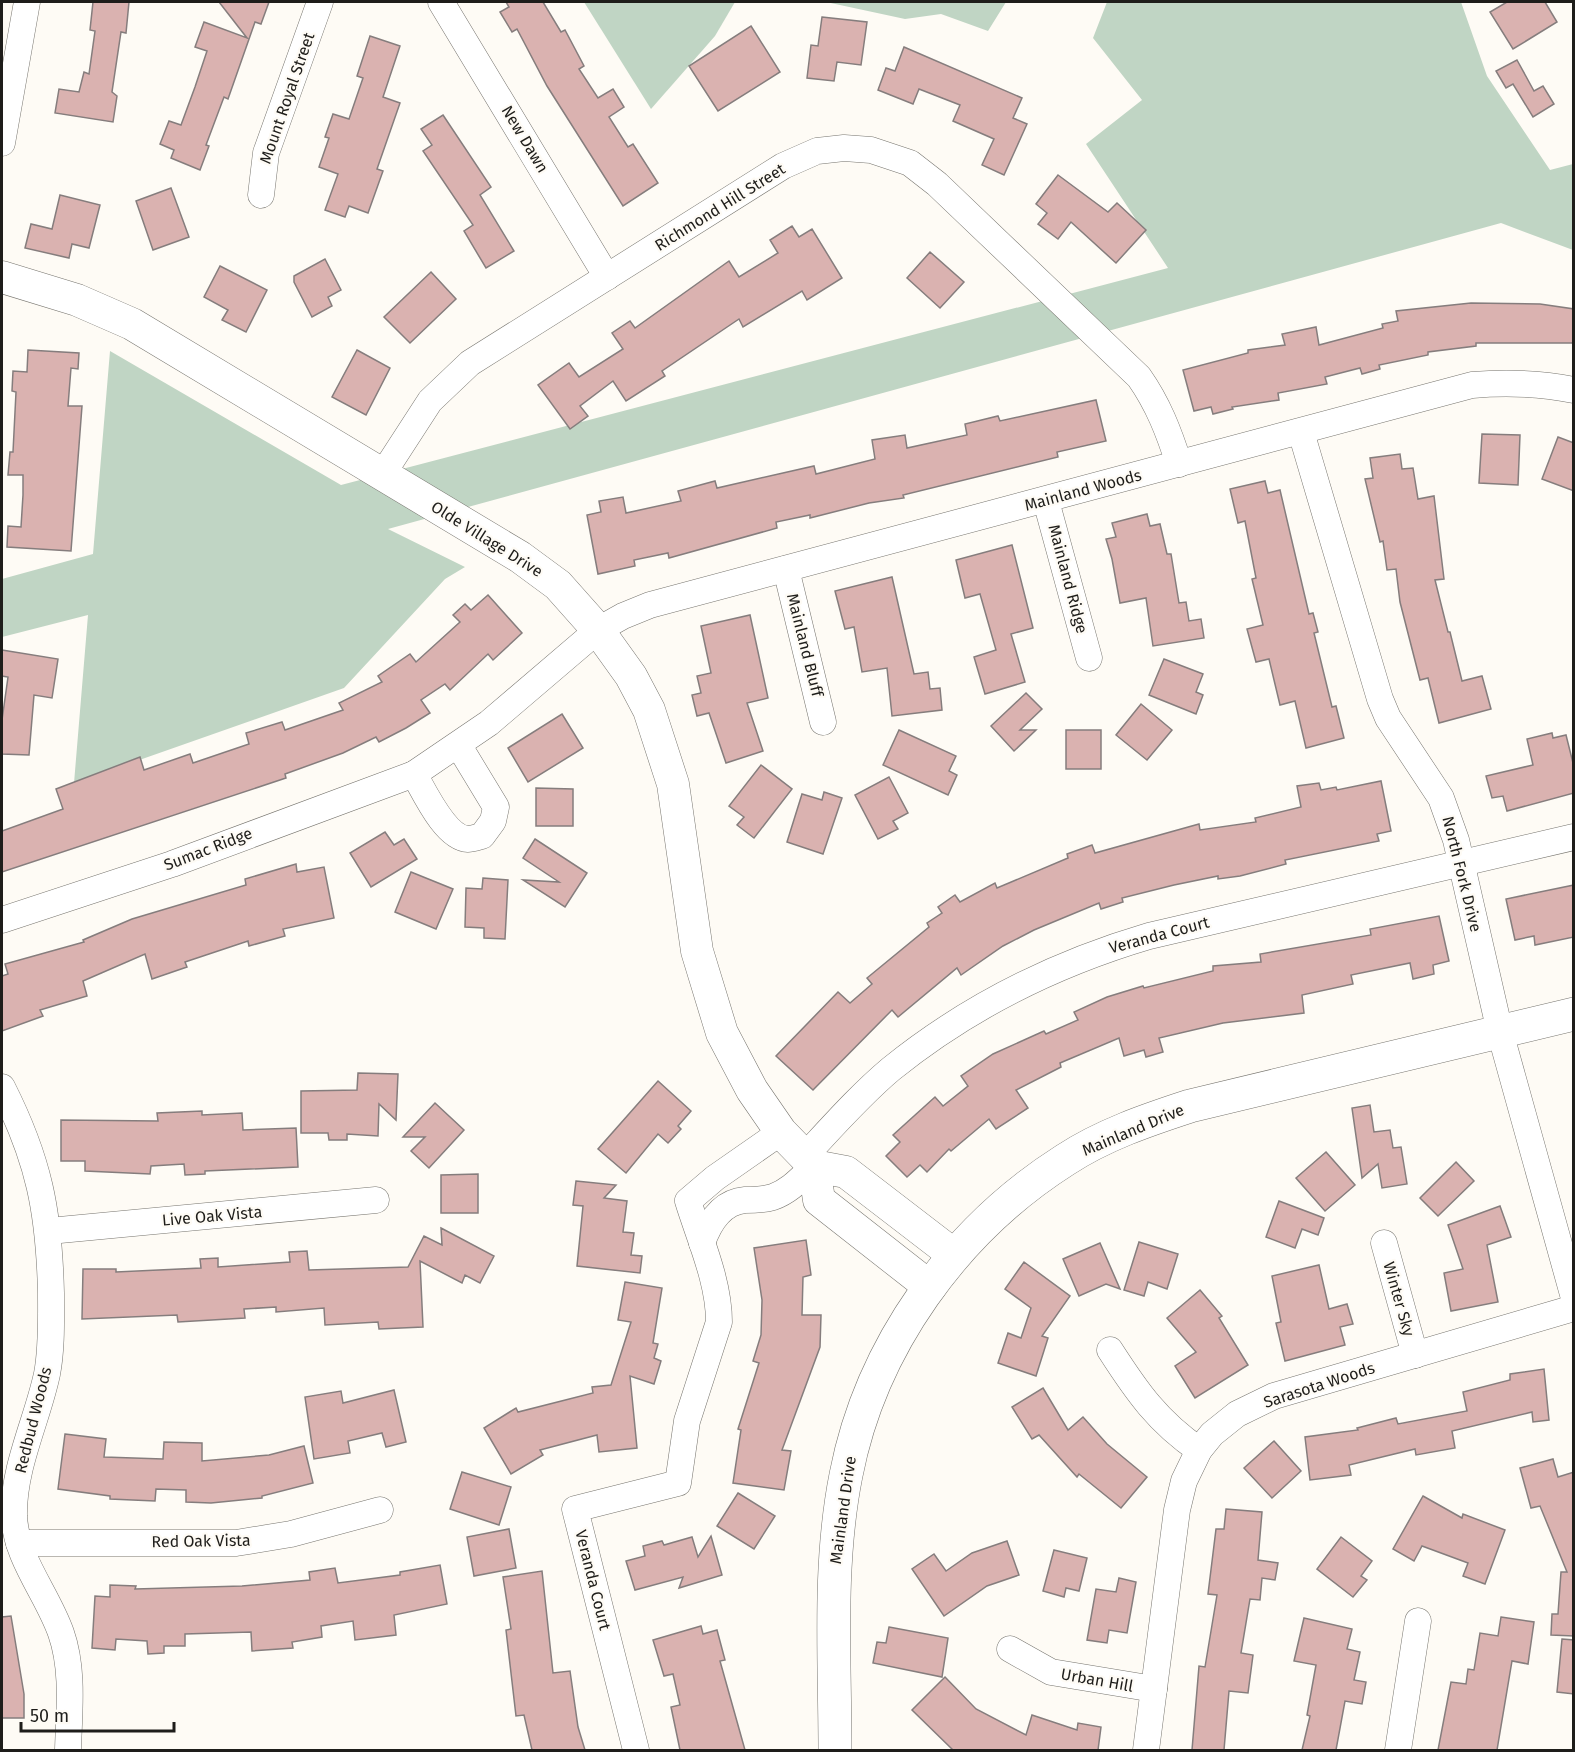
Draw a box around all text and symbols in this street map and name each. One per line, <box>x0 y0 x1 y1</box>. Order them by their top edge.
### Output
street label: Mount Royal Street <box>256 30 318 166</box>
street label: New Dawn <box>498 102 552 176</box>
street label: Richmond Hill Street <box>651 159 789 255</box>
street label: Mainland Woods <box>1022 465 1144 515</box>
street label: Olde Village Drive <box>428 497 546 581</box>
street label: Mainland Ridge <box>1044 522 1092 636</box>
street label: Mainland Bluff <box>783 591 827 700</box>
street label: North Fork Drive <box>1438 814 1486 934</box>
street label: Sumac Ridge <box>161 823 255 875</box>
street label: Veranda Court <box>1107 912 1211 957</box>
street label: Mainland Drive <box>1079 1100 1187 1160</box>
street label: Live Oak Vista <box>161 1202 263 1230</box>
street label: Winter Sky <box>1379 1260 1419 1339</box>
street label: Sarasota Woods <box>1261 1358 1377 1412</box>
street label: Redbud Woods <box>11 1365 55 1475</box>
street label: Mainland Drive <box>826 1455 860 1565</box>
street label: Veranda Court <box>571 1528 615 1632</box>
street label: Red Oak Vista <box>151 1531 251 1551</box>
street label: Urban Hill <box>1059 1664 1135 1696</box>
scale bar <box>21 1695 174 1733</box>
text: 50 m <box>30 1705 69 1727</box>

